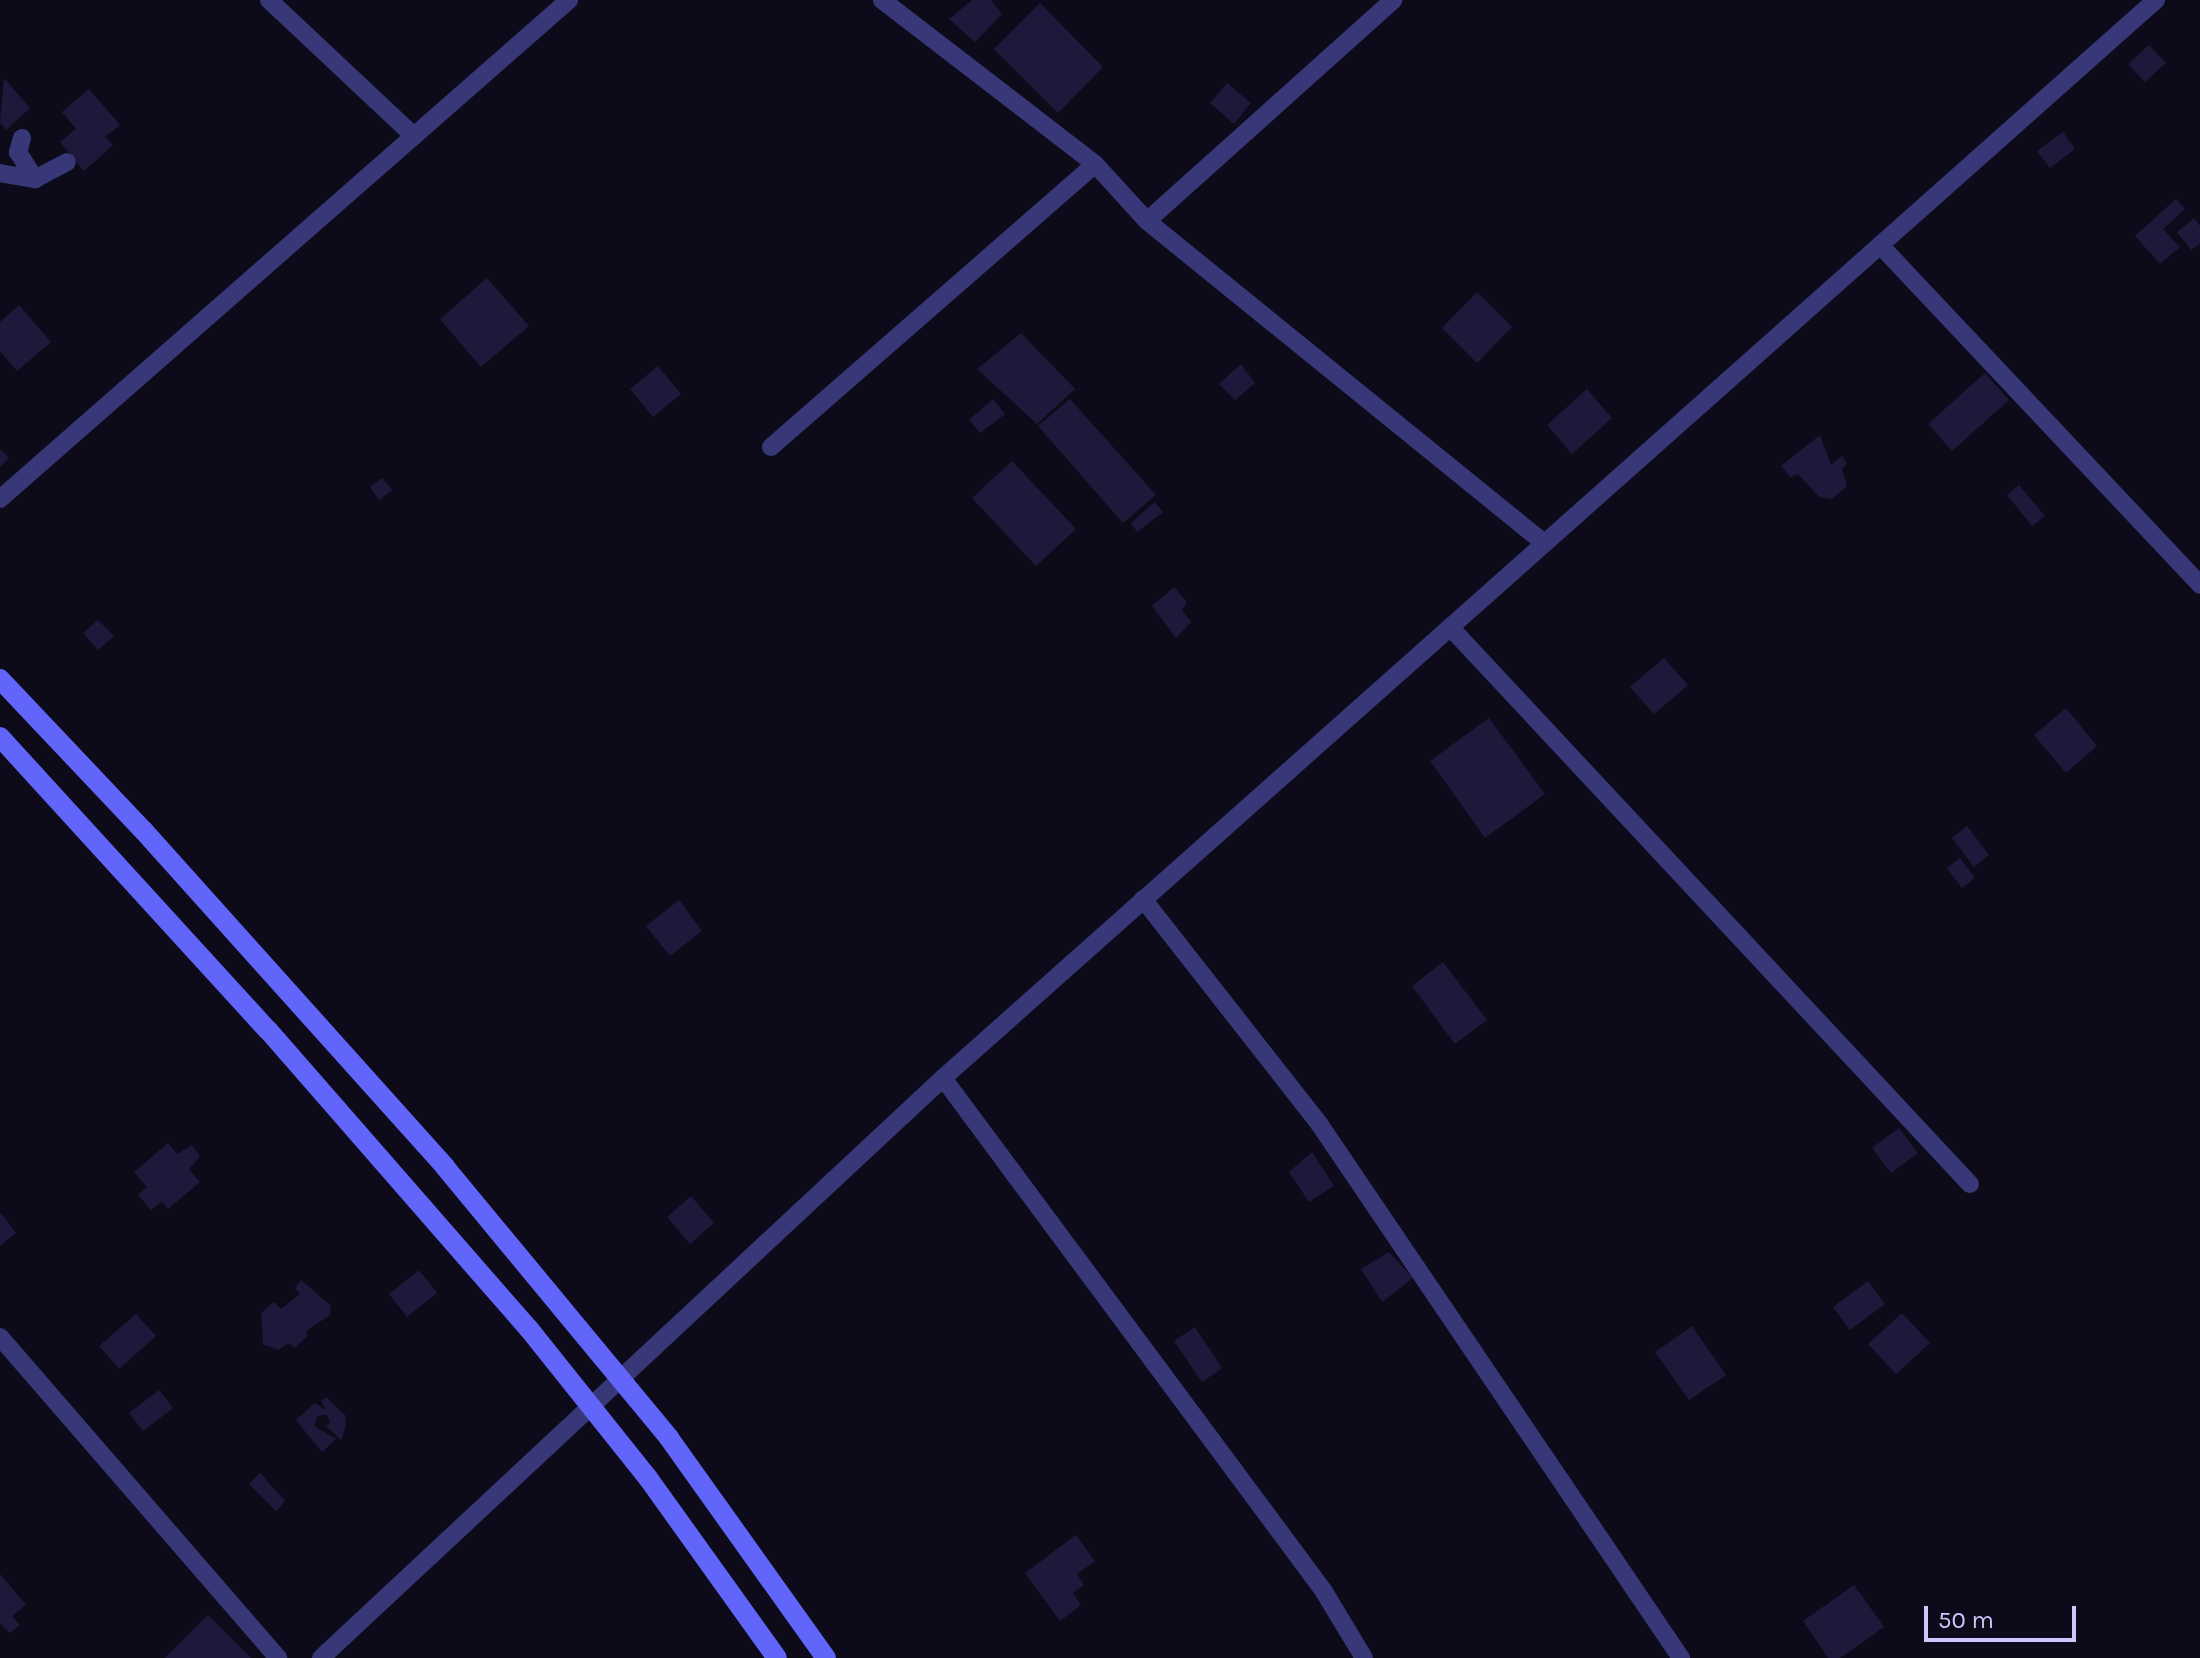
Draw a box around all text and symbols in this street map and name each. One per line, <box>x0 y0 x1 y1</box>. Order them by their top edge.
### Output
scale bar <box>1928 1590 2080 1640</box>
text: 50 m <box>1938 1606 1994 1634</box>

